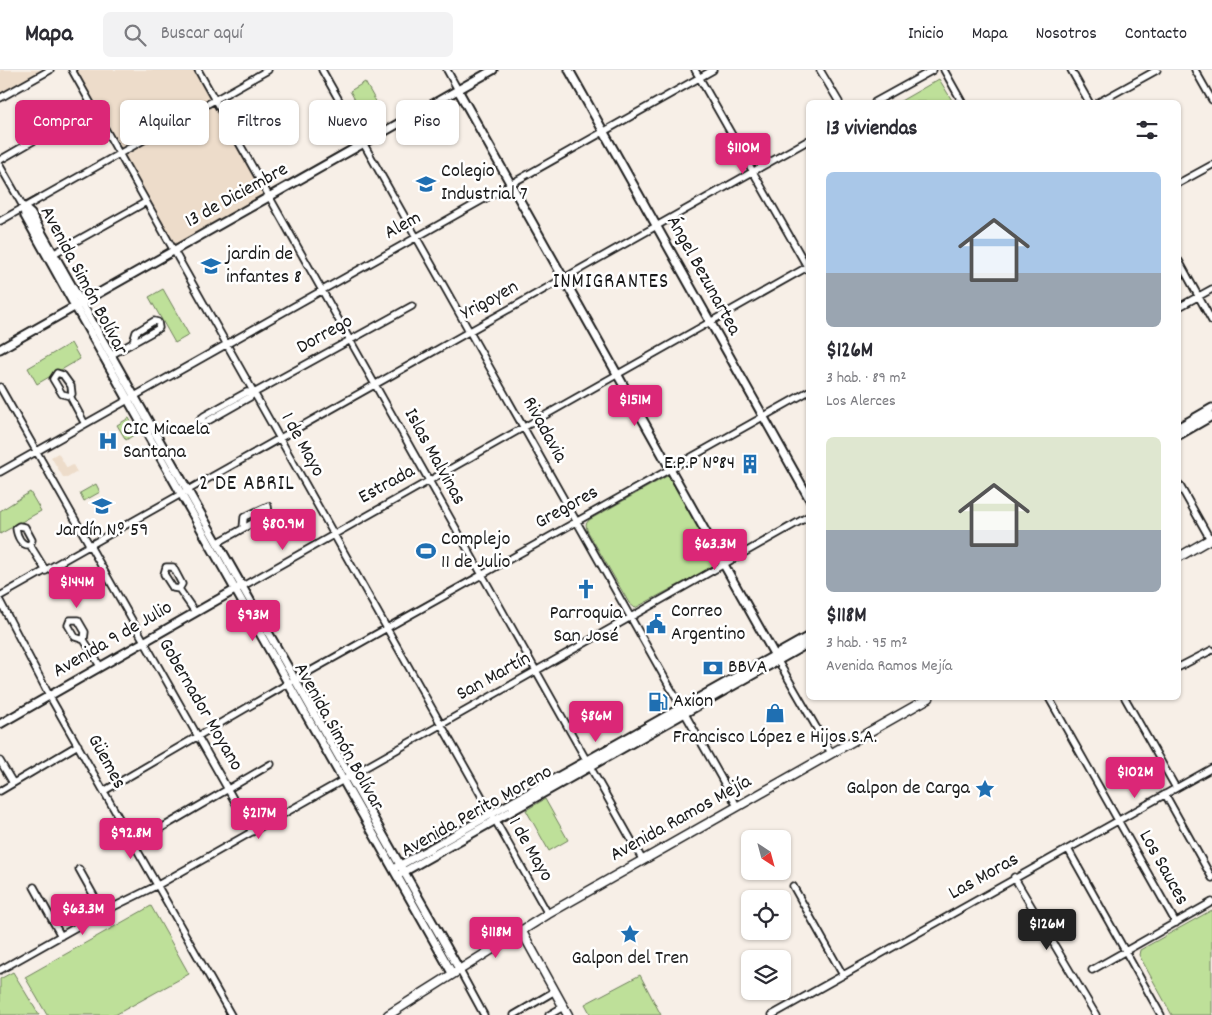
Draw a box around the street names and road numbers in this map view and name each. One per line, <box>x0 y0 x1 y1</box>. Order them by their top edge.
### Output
street label: 13 de Diciembre <box>180 156 294 236</box>
street label: Avenida Simón Bolívar <box>32 201 134 361</box>
street label: Alem <box>379 204 427 248</box>
street label: Ángel Bezunartea <box>659 211 748 341</box>
street label: Yrigoyen <box>456 274 524 328</box>
street label: Dorrego <box>292 308 358 362</box>
street label: Rivadavia <box>514 392 574 468</box>
street label: Islas Malvinas <box>396 404 472 510</box>
street label: 1 de Mayo <box>273 408 331 482</box>
street label: Estrada <box>354 458 421 512</box>
street label: Gregores <box>530 479 604 537</box>
street label: Avenida 9 de Julio <box>48 594 178 686</box>
street label: Gobernador Moyano <box>151 633 249 777</box>
street label: San Martín <box>452 645 536 709</box>
street label: Avenida Simón Bolívar <box>286 658 391 817</box>
street label: Güemes <box>80 730 132 794</box>
street label: Avenida Perito Moreno <box>396 759 558 865</box>
street label: Avenida Ramos Mejía <box>605 768 757 870</box>
street label: 1 de Mayo <box>500 813 560 887</box>
street label: Los Sauces <box>1131 825 1195 911</box>
street label: Las Moras <box>944 846 1024 908</box>

